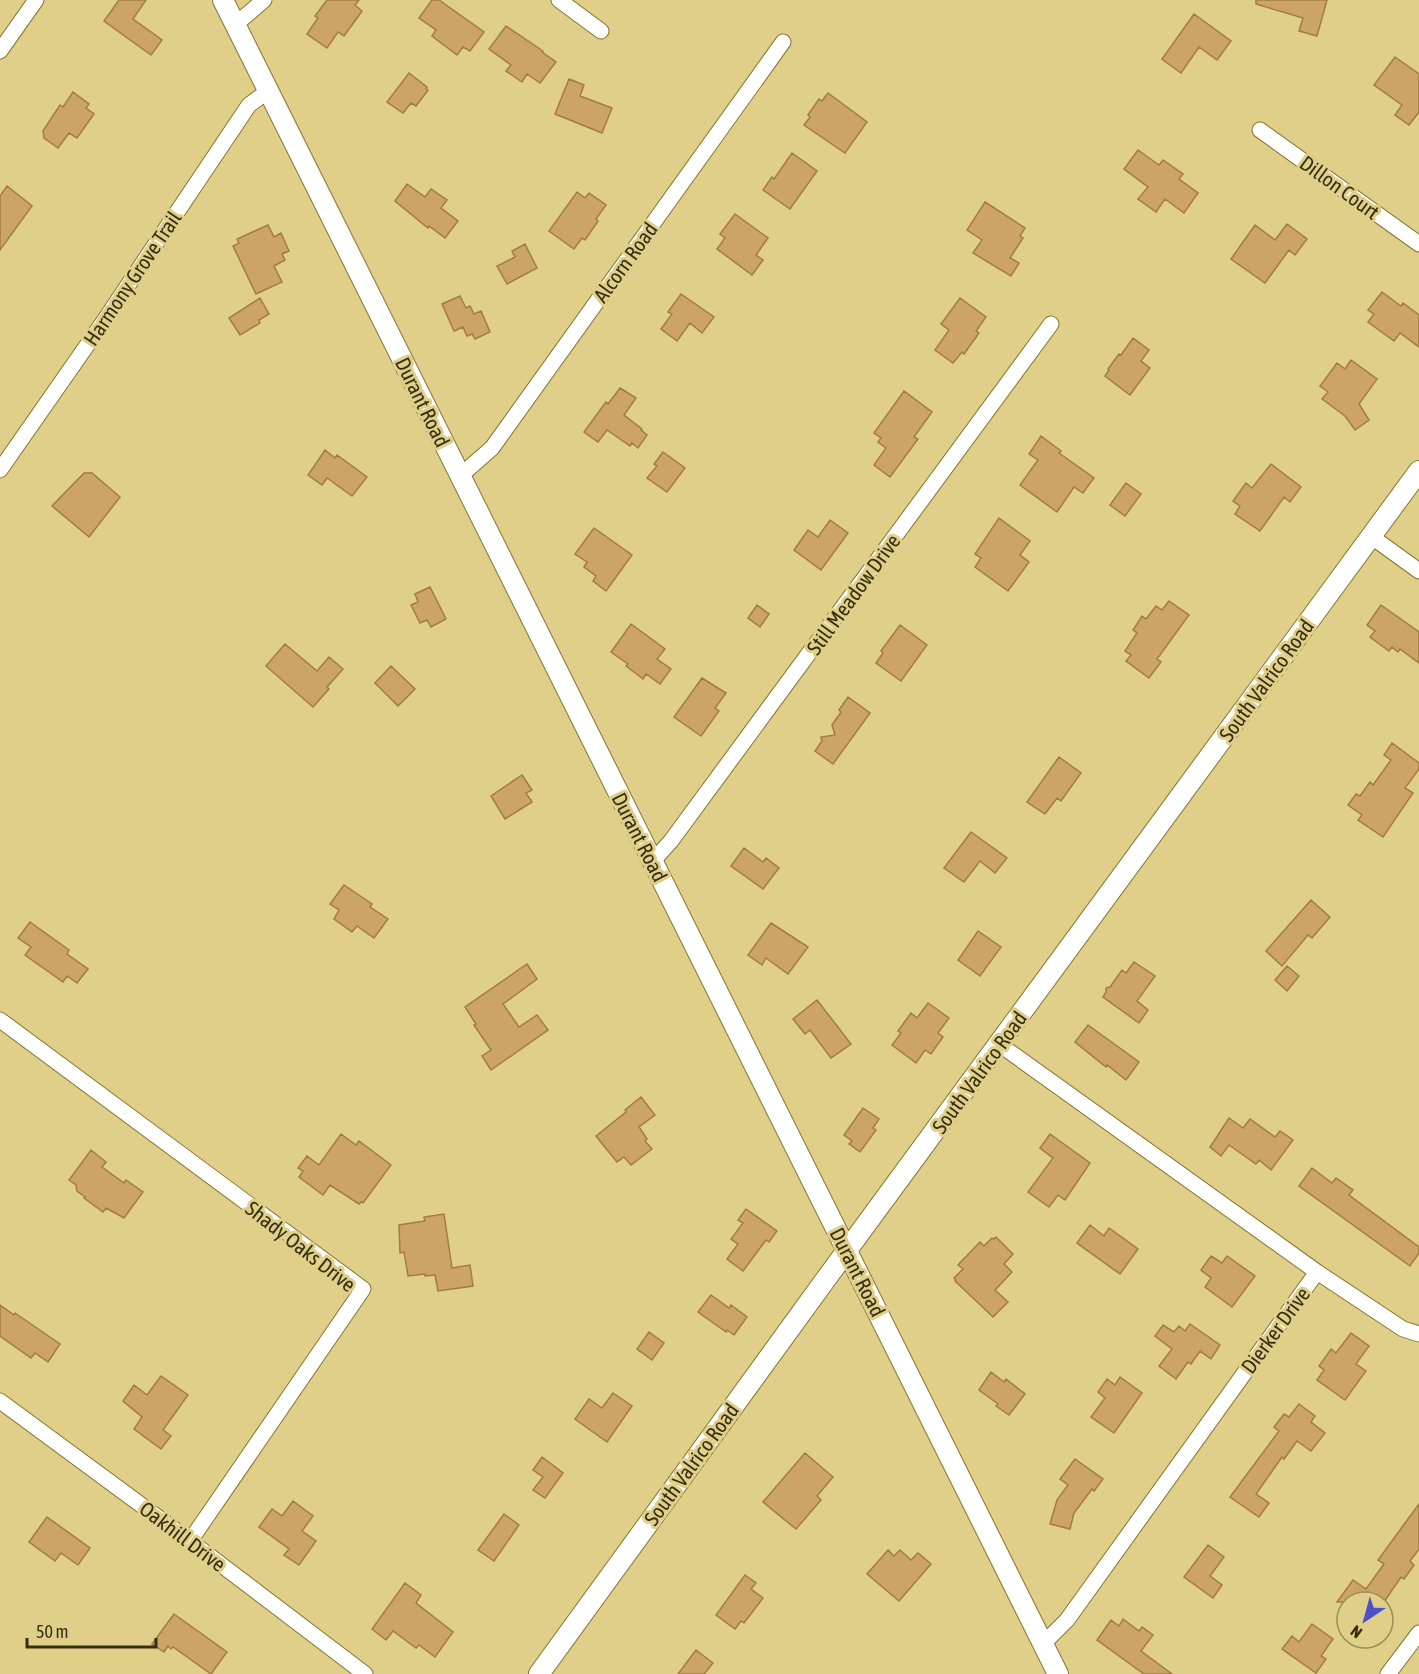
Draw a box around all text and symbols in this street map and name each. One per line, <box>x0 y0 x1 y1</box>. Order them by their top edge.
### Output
street label: Dillon Court <box>1296 150 1384 224</box>
street label: Harmony Grove Trail <box>78 206 186 350</box>
street label: Alcorn Road <box>588 217 662 307</box>
street label: Durant Road <box>391 353 455 451</box>
street label: Still Meadow Drive <box>801 529 905 659</box>
street label: South Valrico Road <box>1214 614 1318 746</box>
street label: Durant Road <box>607 788 673 886</box>
street label: South Valrico Road <box>927 1006 1031 1138</box>
street label: Shady Oaks Drive <box>241 1196 361 1296</box>
street label: Durant Road <box>825 1223 891 1321</box>
street label: Dierker Drive <box>1236 1282 1314 1378</box>
street label: South Valrico Road <box>639 1398 743 1530</box>
street label: Oakhill Drive <box>135 1496 231 1576</box>
north arrow <box>1335 1590 1395 1650</box>
scale bar <box>27 1611 156 1649</box>
text: 50 m <box>36 1621 68 1642</box>
text: N <box>1347 1622 1365 1642</box>

